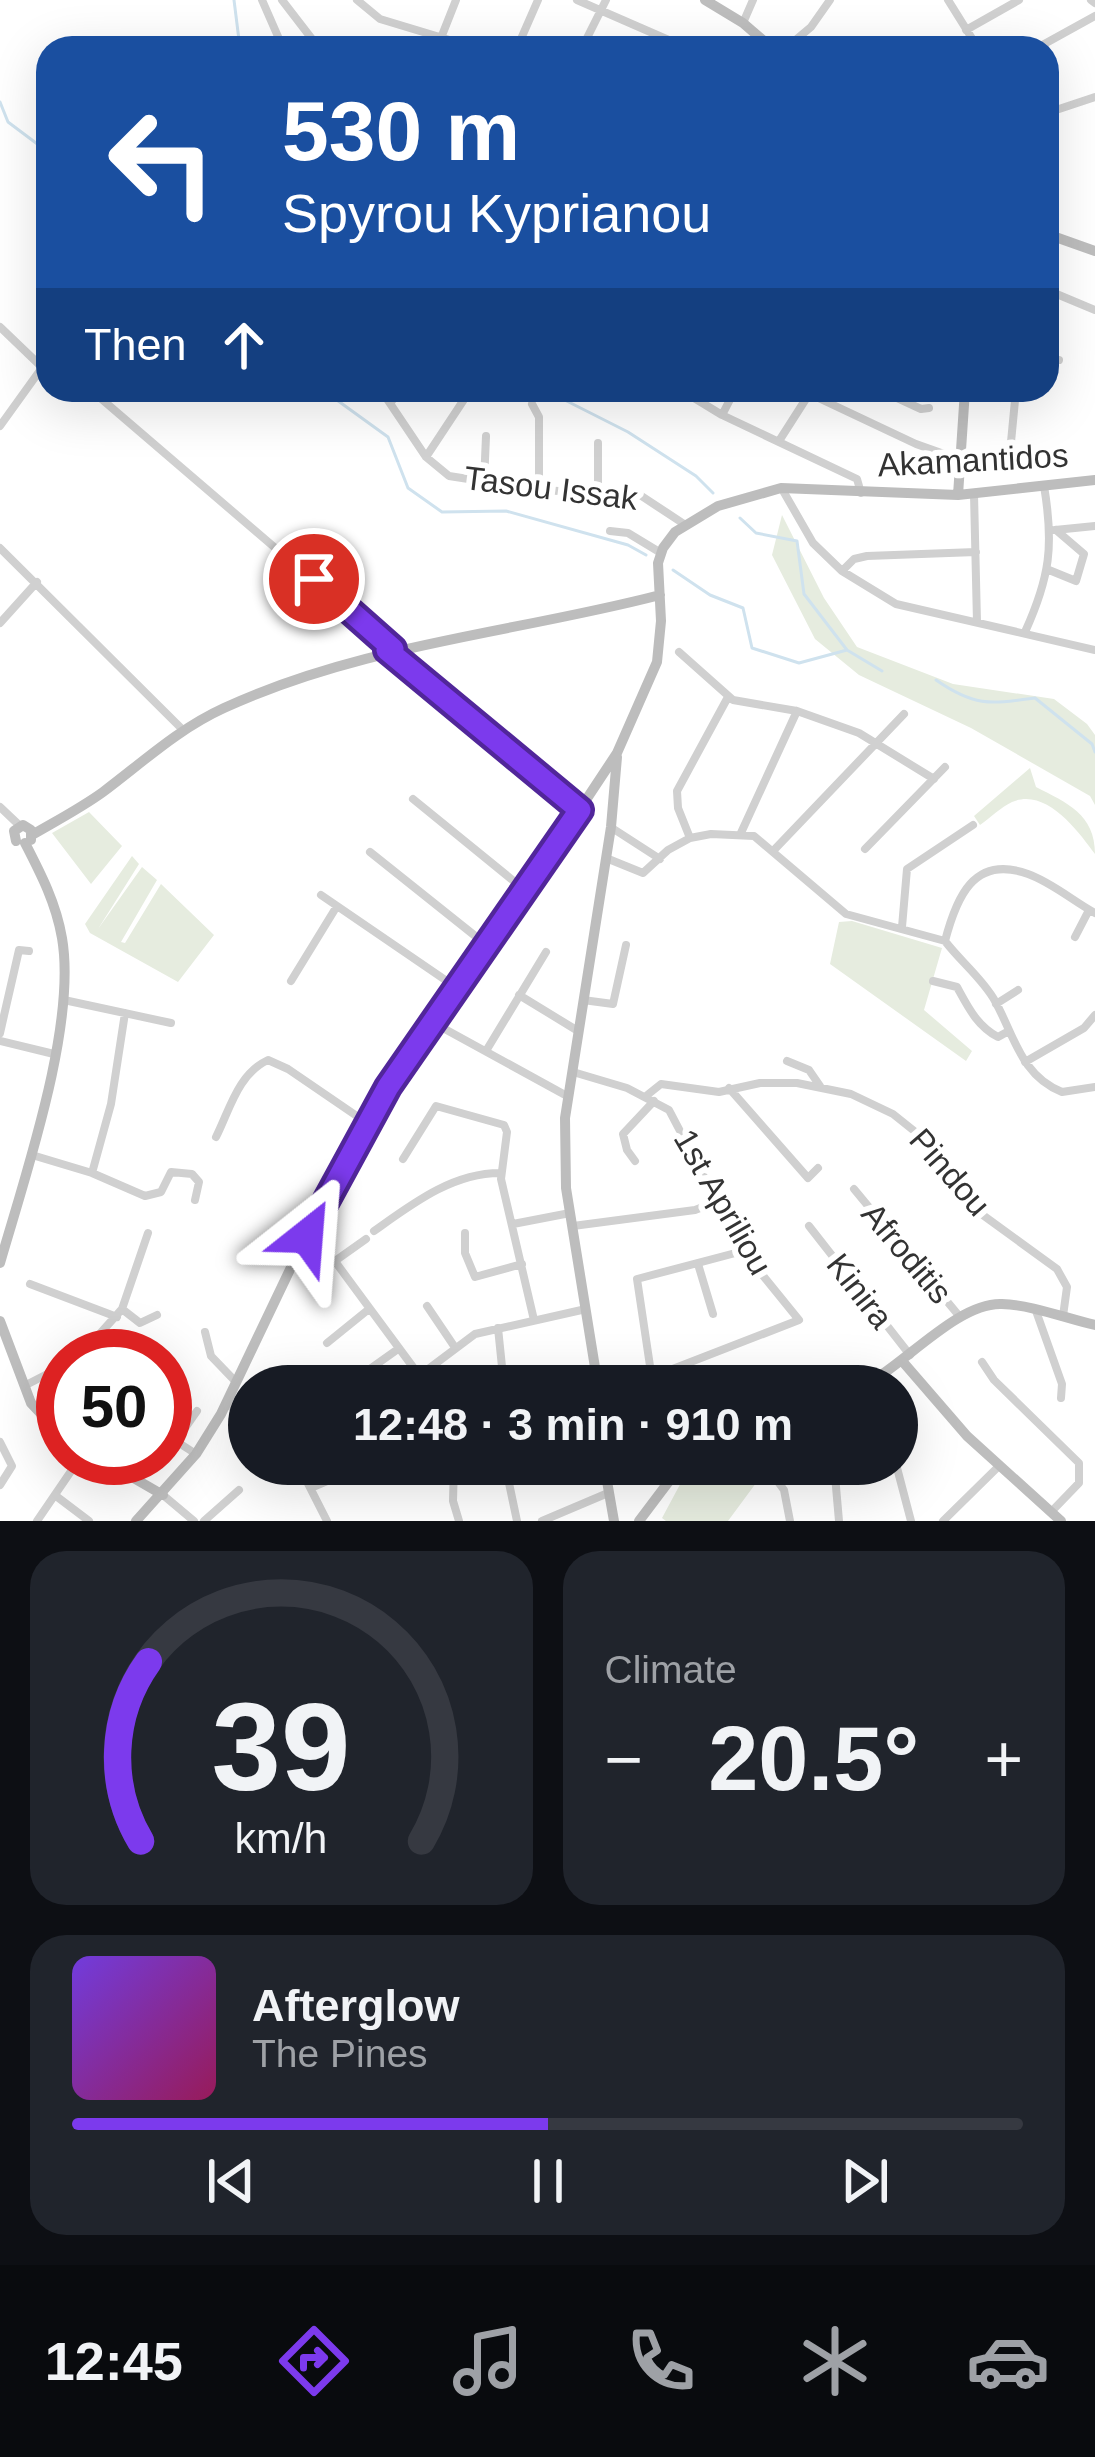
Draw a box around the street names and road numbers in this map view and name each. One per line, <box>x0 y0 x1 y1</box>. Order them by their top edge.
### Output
street label: Akamantidos <box>877 437 1069 483</box>
street label: Tasou Issak <box>462 459 640 517</box>
street label: Pindou <box>902 1121 998 1223</box>
street label: 1st Apriliou <box>667 1123 779 1281</box>
street label: Afroditis <box>855 1195 959 1311</box>
street label: Kinira <box>819 1246 901 1336</box>

